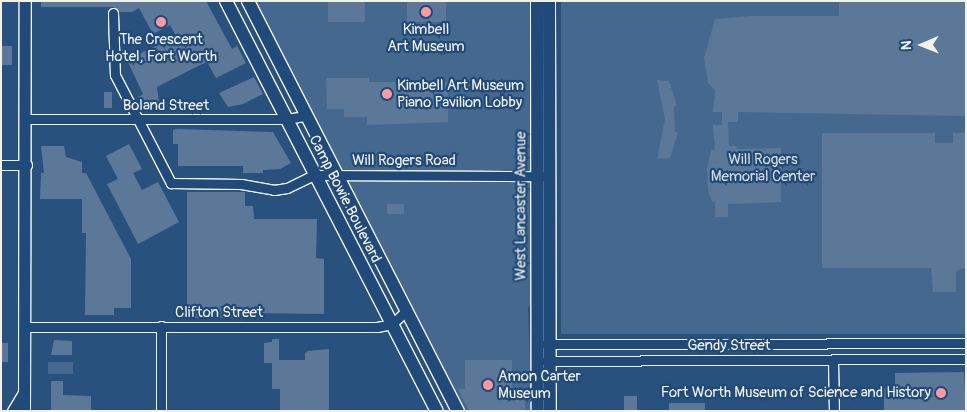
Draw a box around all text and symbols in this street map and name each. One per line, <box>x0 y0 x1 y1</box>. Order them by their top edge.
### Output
marker: Kimbell Art Museum <box>420 6 432 18</box>
marker: The Crescent Hotel, Fort Worth <box>155 16 167 28</box>
place label: Kimbell Art Museum <box>387 20 465 55</box>
north arrow <box>897 20 947 70</box>
place label: The Crescent Hotel, Fort Worth <box>105 30 217 65</box>
text: N <box>898 40 915 50</box>
place label: Kimbell Art Museum Piano Pavilion Lobby <box>397 76 524 111</box>
marker: Kimbell Art Museum Piano Pavilion Lobby <box>381 88 393 100</box>
street label: Boland Street <box>123 97 209 115</box>
street label: West Lancaster Avenue <box>512 131 530 281</box>
street label: Camp Bowie Boulevard <box>305 132 385 266</box>
park label: Will Rogers Memorial Center <box>711 150 815 185</box>
street label: Will Rogers Road <box>352 152 456 170</box>
street label: Clifton Street <box>175 304 263 322</box>
street label: Gendy Street <box>687 337 771 355</box>
place label: Amon Carter Museum <box>498 367 581 402</box>
marker: Amon Carter Museum <box>482 379 494 391</box>
place label: Fort Worth Museum of Science and History <box>661 384 931 402</box>
marker: Fort Worth Museum of Science and History <box>935 387 947 399</box>

